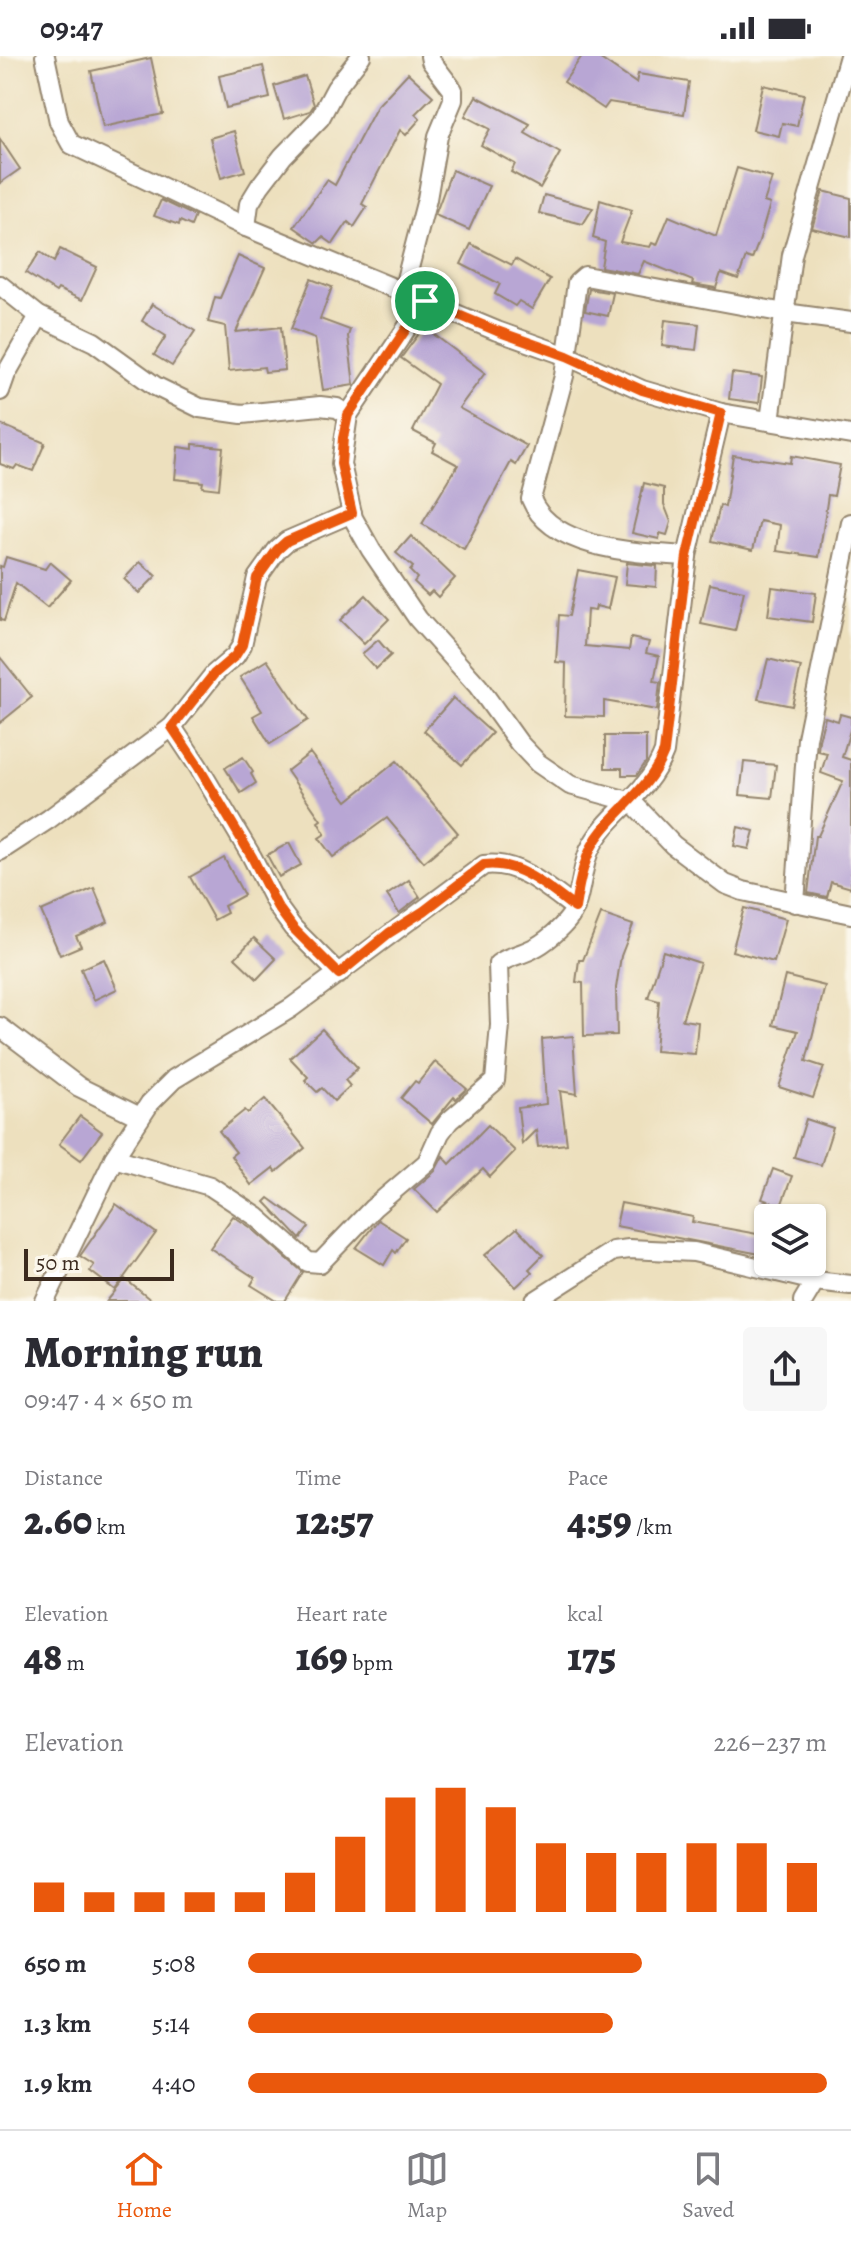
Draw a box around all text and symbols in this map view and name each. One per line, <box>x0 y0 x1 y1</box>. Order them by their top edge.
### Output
text: 09:47 <box>40 8 103 48</box>
pin <box>391 267 459 335</box>
icon: arrive <box>403 279 447 323</box>
map controls <box>754 1204 826 1276</box>
button: layers <box>754 1204 826 1276</box>
scale bar <box>24 1245 174 1281</box>
text: 50 m <box>36 1248 80 1278</box>
text: Morning run <box>24 1322 263 1382</box>
button: share <box>743 1327 827 1411</box>
text: 09:47 · 4 × 650 m <box>24 1382 193 1417</box>
text: Distance <box>24 1463 103 1493</box>
text: Time <box>296 1463 341 1493</box>
text: Pace <box>567 1463 608 1493</box>
text: 2.60 <box>24 1493 92 1548</box>
text: 12:57 <box>296 1493 374 1548</box>
text: 4:59 <box>567 1493 632 1548</box>
text: km <box>92 1512 126 1542</box>
text: /km <box>632 1512 673 1542</box>
text: Elevation <box>24 1599 108 1629</box>
text: Heart rate <box>296 1599 388 1629</box>
text: kcal <box>567 1599 603 1629</box>
text: 48 <box>24 1629 62 1684</box>
text: 169 <box>296 1629 348 1684</box>
text: 175 <box>567 1629 616 1684</box>
text: m <box>62 1648 85 1678</box>
text: bpm <box>348 1648 393 1678</box>
text: Elevation <box>24 1725 124 1760</box>
text: 226–237 m <box>714 1725 827 1760</box>
text: 650 m <box>24 1946 87 1981</box>
text: 5:08 <box>152 1946 196 1981</box>
text: 1.3 km <box>24 2006 91 2041</box>
text: 5:14 <box>152 2006 190 2041</box>
text: 1.9 km <box>24 2066 92 2101</box>
text: 4:40 <box>152 2066 196 2101</box>
tab: Home <box>117 2147 172 2225</box>
tab: Map <box>405 2147 449 2225</box>
tab: Saved <box>682 2147 734 2225</box>

